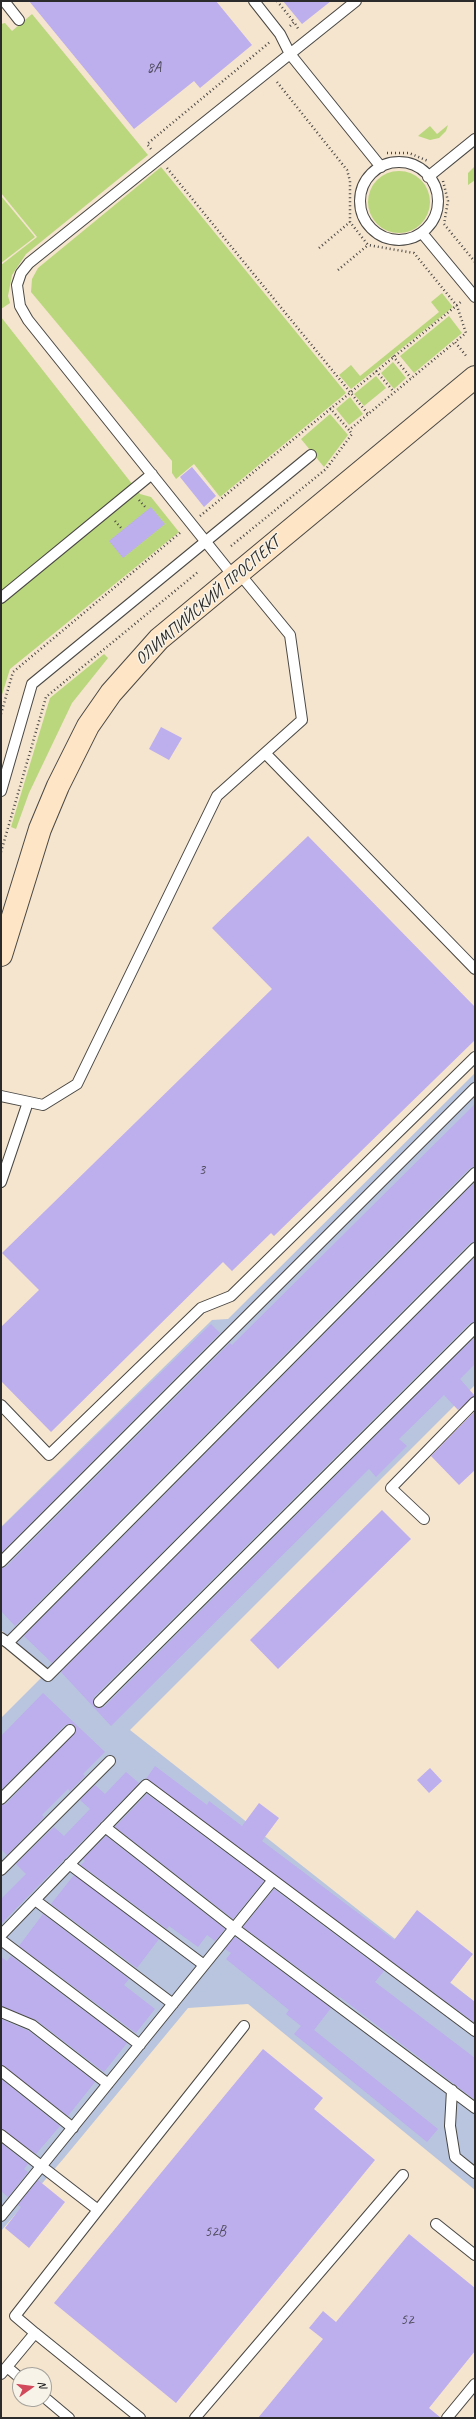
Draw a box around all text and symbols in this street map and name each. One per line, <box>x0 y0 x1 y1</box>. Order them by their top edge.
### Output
house number: 8А <box>147 59 161 77</box>
street label: ОЛИМПИЙСКИЙ ПРОСПЕКТ <box>131 532 285 670</box>
house number: 3 <box>199 1161 205 1179</box>
house number: 52В <box>204 2223 226 2241</box>
house number: 52 <box>400 2311 414 2329</box>
north arrow <box>12 2367 52 2407</box>
text: N <box>35 2379 50 2389</box>

